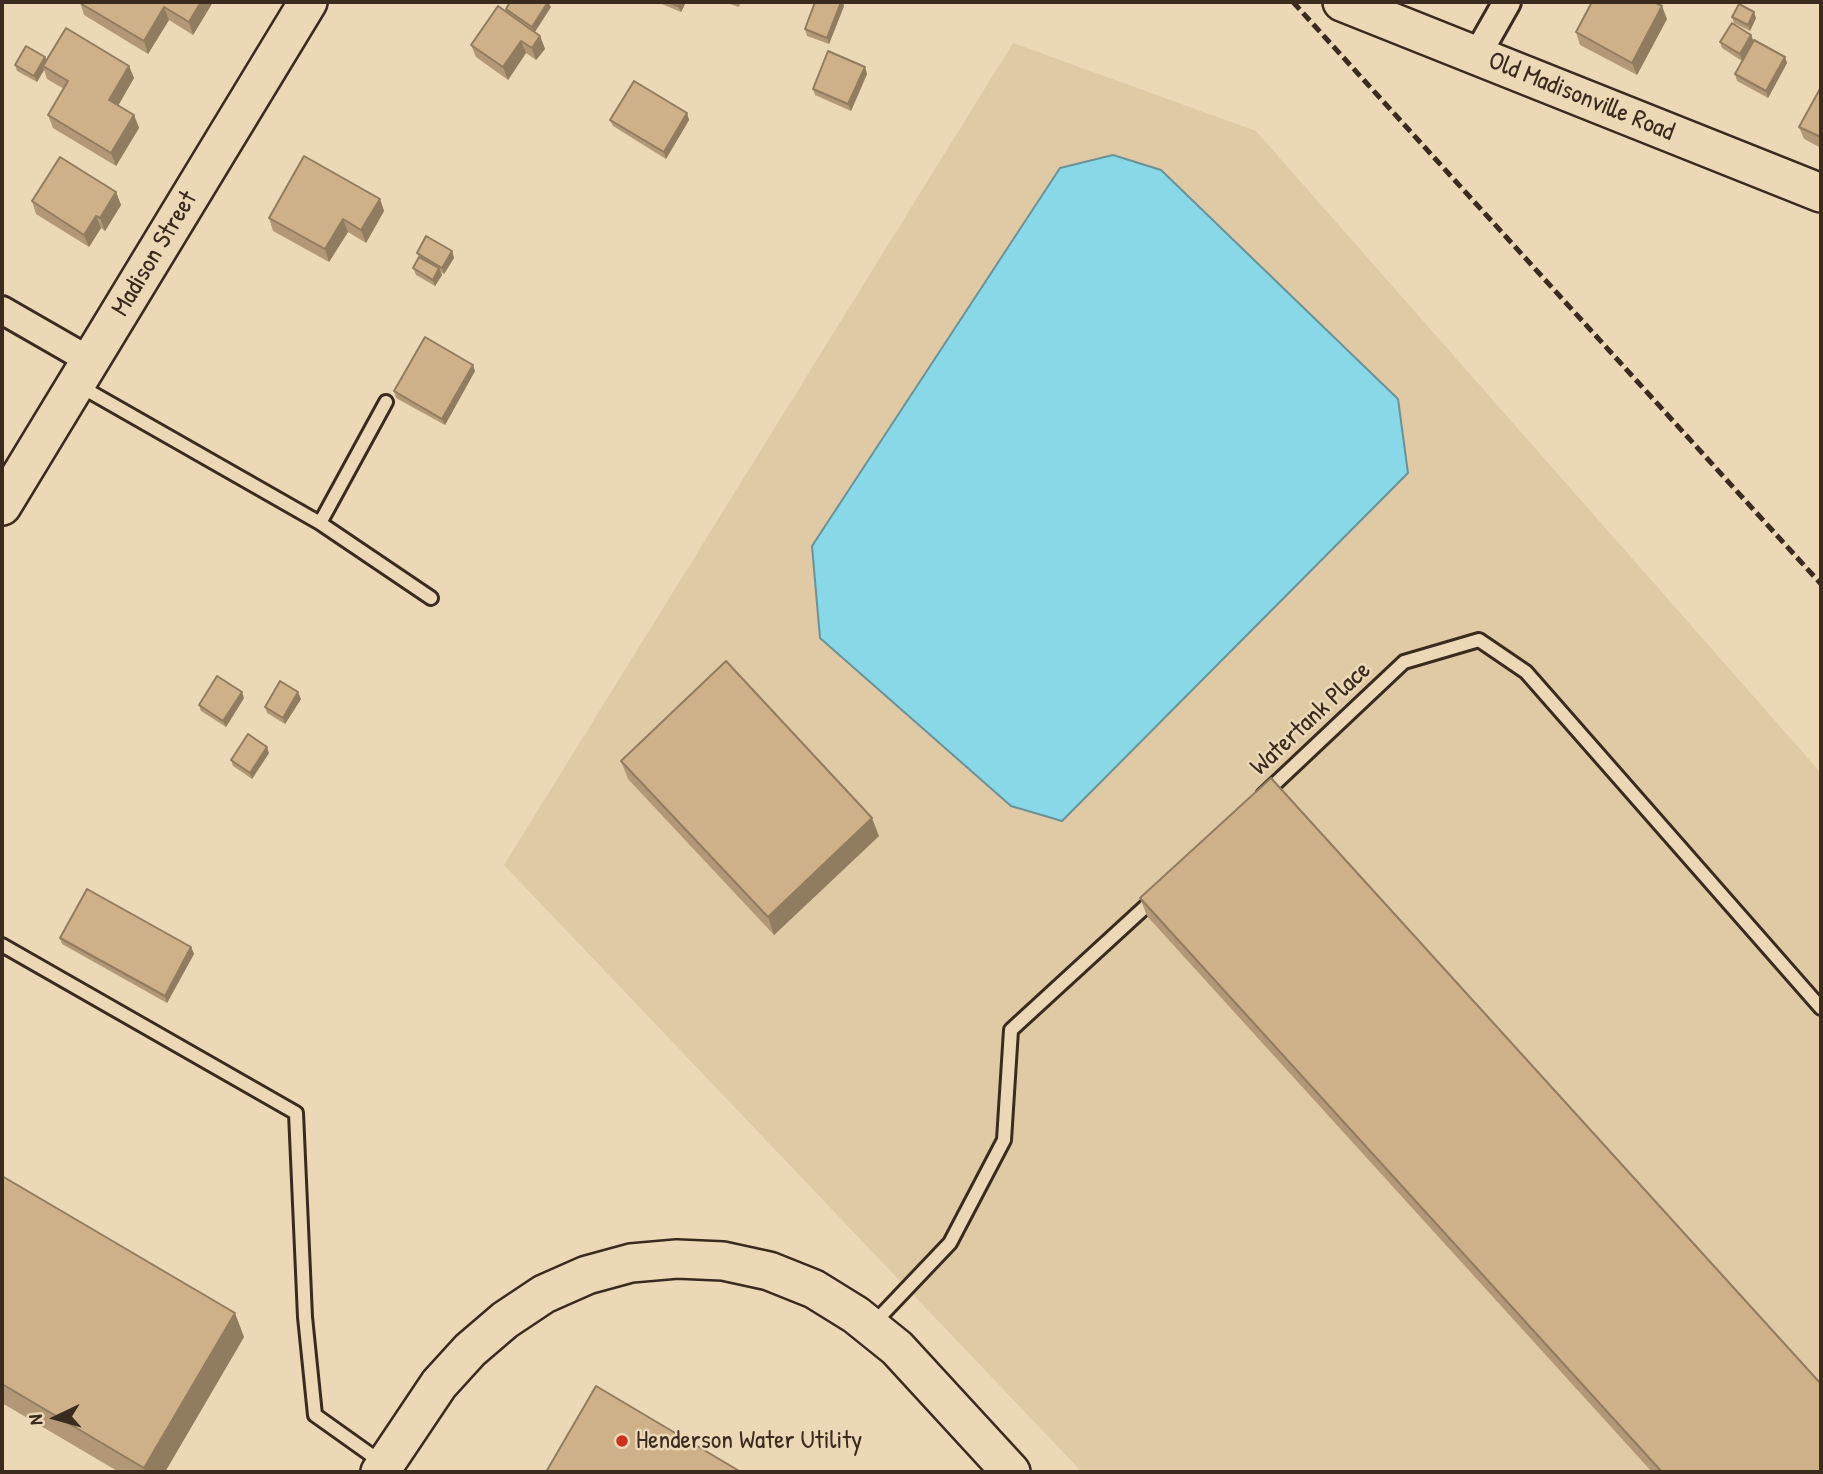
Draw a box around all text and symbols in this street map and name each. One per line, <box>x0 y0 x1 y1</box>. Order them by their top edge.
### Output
street label: Old Madisonville Road <box>1483 46 1679 148</box>
street label: Madison Street <box>105 186 205 322</box>
street label: Watertank Place <box>1244 655 1378 783</box>
north arrow <box>21 1383 91 1453</box>
text: N <box>22 1414 48 1426</box>
place label: Henderson Water Utility <box>636 1425 862 1457</box>
marker: Henderson Water Utility <box>614 1433 630 1449</box>

